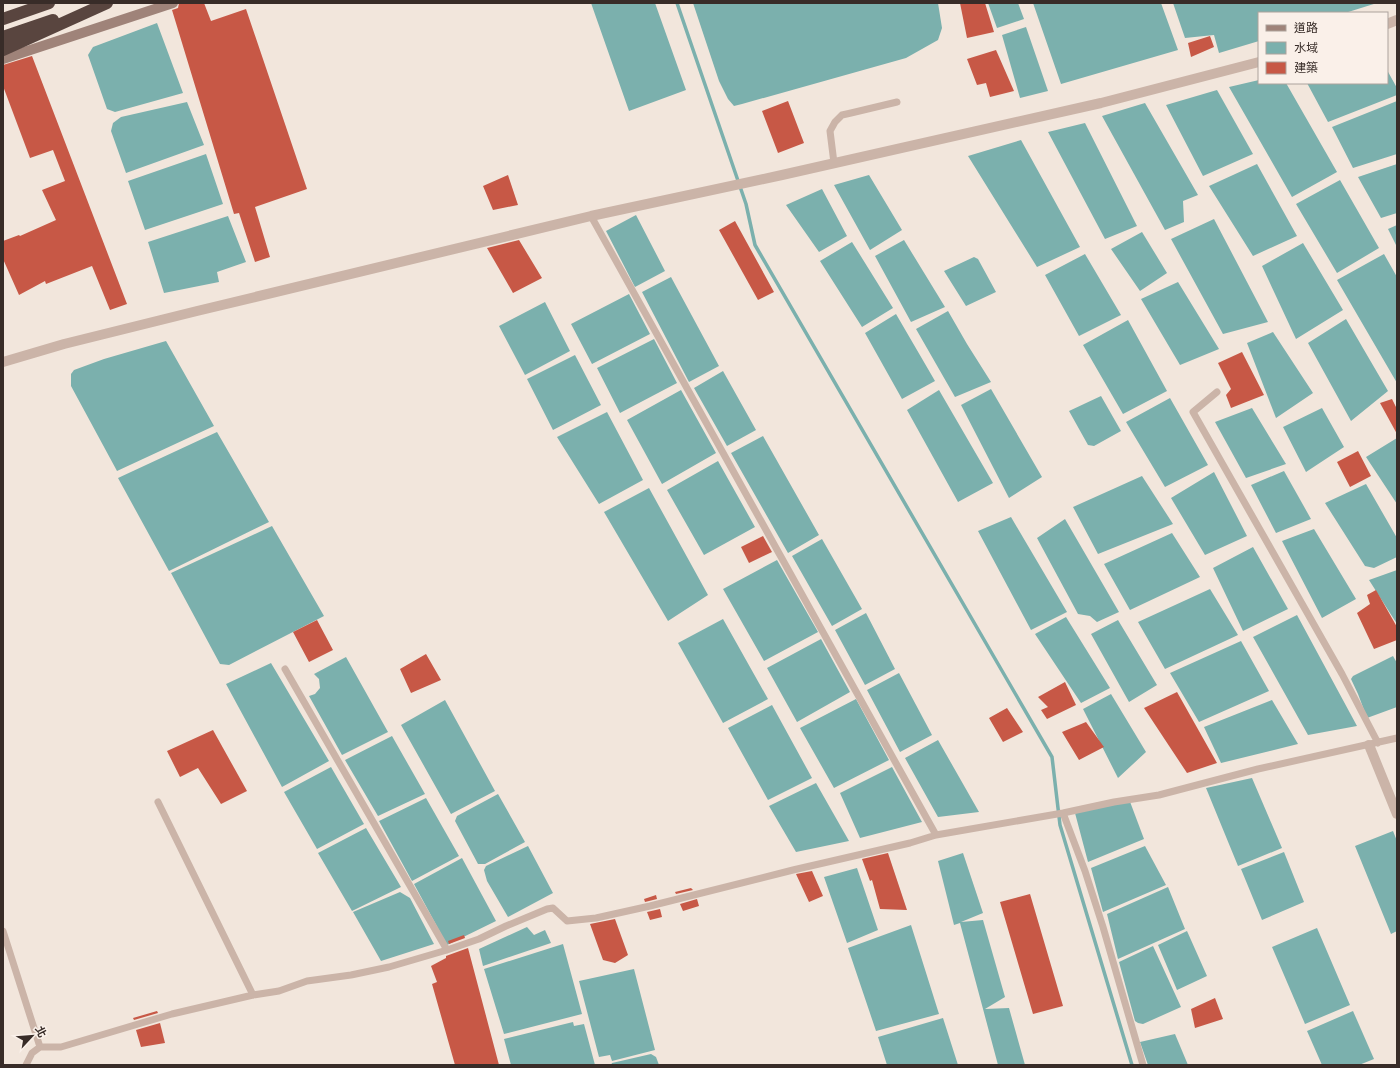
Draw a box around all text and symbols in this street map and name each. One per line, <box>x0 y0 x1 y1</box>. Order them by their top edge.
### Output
legend <box>1258 12 1388 84</box>
text: 道路 <box>1294 21 1318 35</box>
text: 水域 <box>1294 41 1318 55</box>
text: 建築 <box>1294 61 1318 75</box>
north arrow <box>12 1016 52 1056</box>
text: 北 <box>32 1024 49 1040</box>

